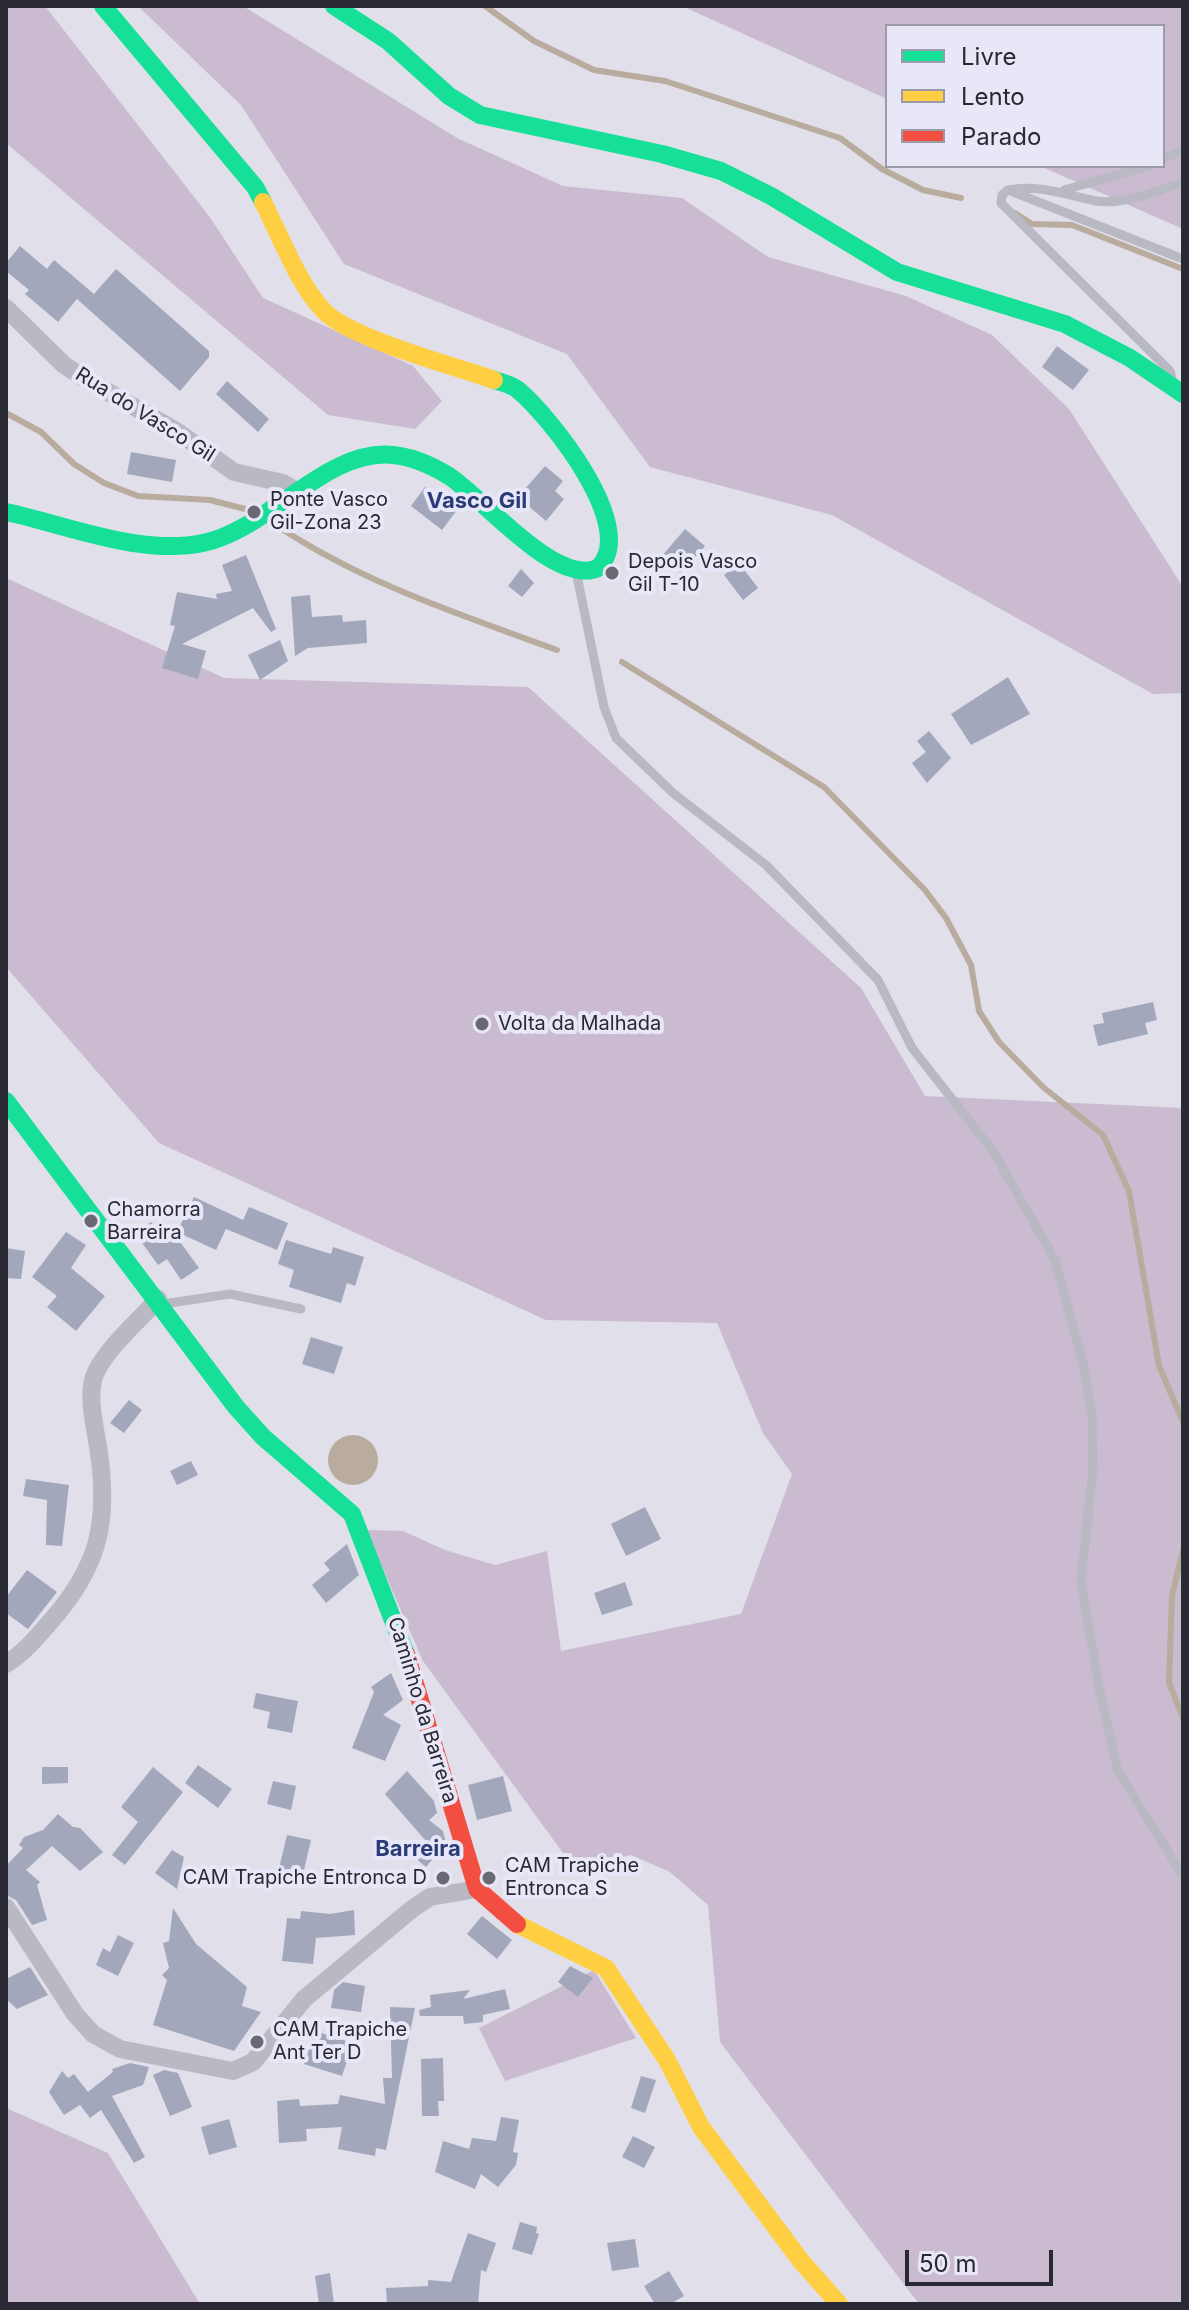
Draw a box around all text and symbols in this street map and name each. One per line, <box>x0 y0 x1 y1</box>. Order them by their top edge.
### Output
legend <box>885 24 1165 168</box>
text: Livre <box>961 42 1017 71</box>
text: Lento <box>961 82 1025 111</box>
text: Parado <box>961 122 1041 151</box>
street label: Rua do Vasco Gil <box>71 363 219 467</box>
place label: Ponte Vasco Gil-Zona 23 <box>270 488 388 535</box>
district label: Vasco Gil <box>427 488 527 514</box>
marker: Ponte Vasco Gil-Zona 23 <box>245 503 263 521</box>
place label: Depois Vasco Gil T-10 <box>628 550 757 597</box>
marker: Depois Vasco Gil T-10 <box>603 564 621 582</box>
place label: Volta da Malhada <box>498 1012 661 1036</box>
marker: Volta da Malhada <box>473 1015 491 1033</box>
place label: Chamorra Barreira <box>107 1198 201 1245</box>
marker: Chamorra Barreira <box>82 1212 100 1230</box>
street label: Caminho da Barreira <box>382 1614 462 1806</box>
district label: Barreira <box>375 1836 461 1862</box>
place label: CAM Trapiche Entronca S <box>505 1854 639 1901</box>
place label: CAM Trapiche Entronca D <box>183 1866 427 1890</box>
marker: CAM Trapiche Entronca D <box>434 1869 452 1887</box>
marker: CAM Trapiche Entronca S <box>480 1869 498 1887</box>
place label: CAM Trapiche Ant Ter D <box>273 2018 407 2065</box>
marker: CAM Trapiche Ant Ter D <box>248 2033 266 2051</box>
scale bar <box>909 2234 1057 2284</box>
text: 50 m <box>919 2249 977 2278</box>

